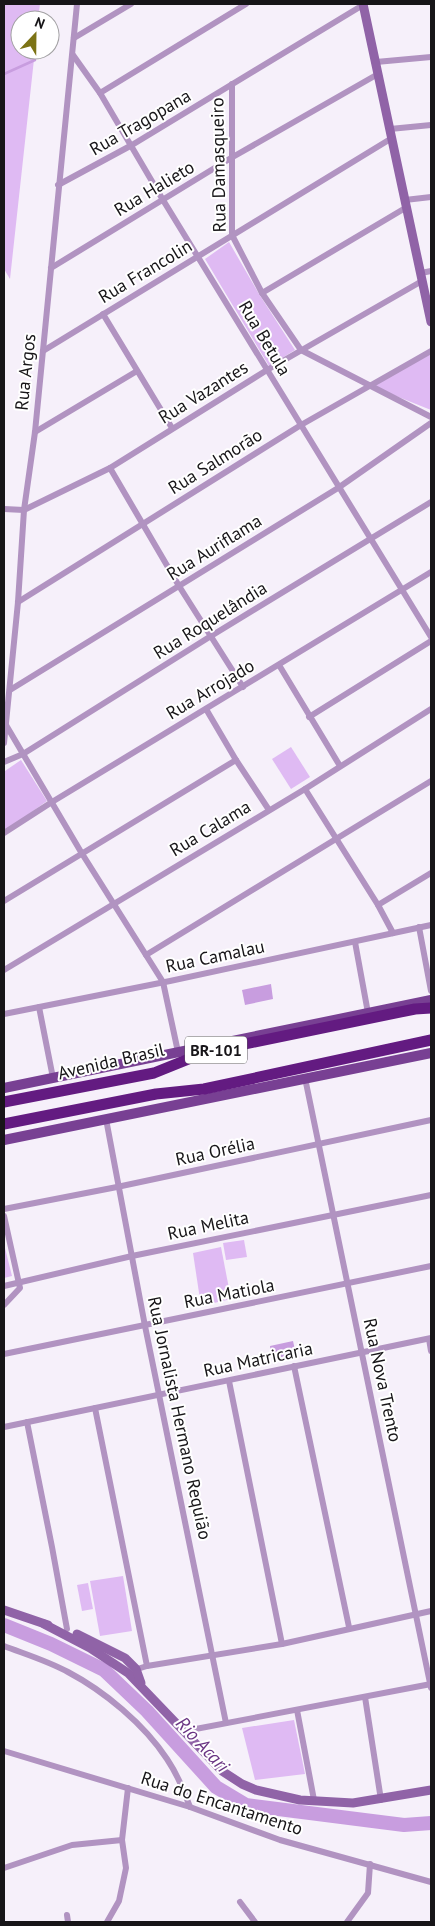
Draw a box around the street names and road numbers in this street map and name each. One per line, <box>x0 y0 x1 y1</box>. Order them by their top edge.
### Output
street label: Rua Tragopana <box>85 84 195 160</box>
street label: Rua Damasqueiro <box>205 97 231 233</box>
street label: Rua Halieto <box>110 155 198 221</box>
street label: Rua Francolin <box>94 234 196 308</box>
street label: Rua Betula <box>234 296 296 380</box>
street label: Rua Argos <box>10 333 40 411</box>
street label: Rua Vazantes <box>154 355 252 429</box>
street label: Rua Salmorão <box>164 423 266 499</box>
street label: Rua Auriflama <box>162 509 266 585</box>
street label: Rua Roquelândia <box>149 576 271 664</box>
street label: Rua Arrojado <box>162 654 258 724</box>
street label: Rua Calama <box>165 795 255 861</box>
street label: Rua Camalau <box>164 934 266 978</box>
road number: BR-101 <box>185 1036 247 1064</box>
street label: Avenida Brasil <box>55 1037 167 1084</box>
street label: Rua Orélia <box>173 1131 257 1171</box>
street label: Rua Melita <box>165 1205 251 1245</box>
street label: Rua Matiola <box>182 1273 276 1313</box>
street label: Rua Jornalista Hermano Requião <box>143 1294 217 1542</box>
street label: Rua Nova Trento <box>359 1316 407 1444</box>
street label: Rua Matricaria <box>201 1336 315 1382</box>
street label: Rua do Encantamento <box>138 1766 306 1840</box>

